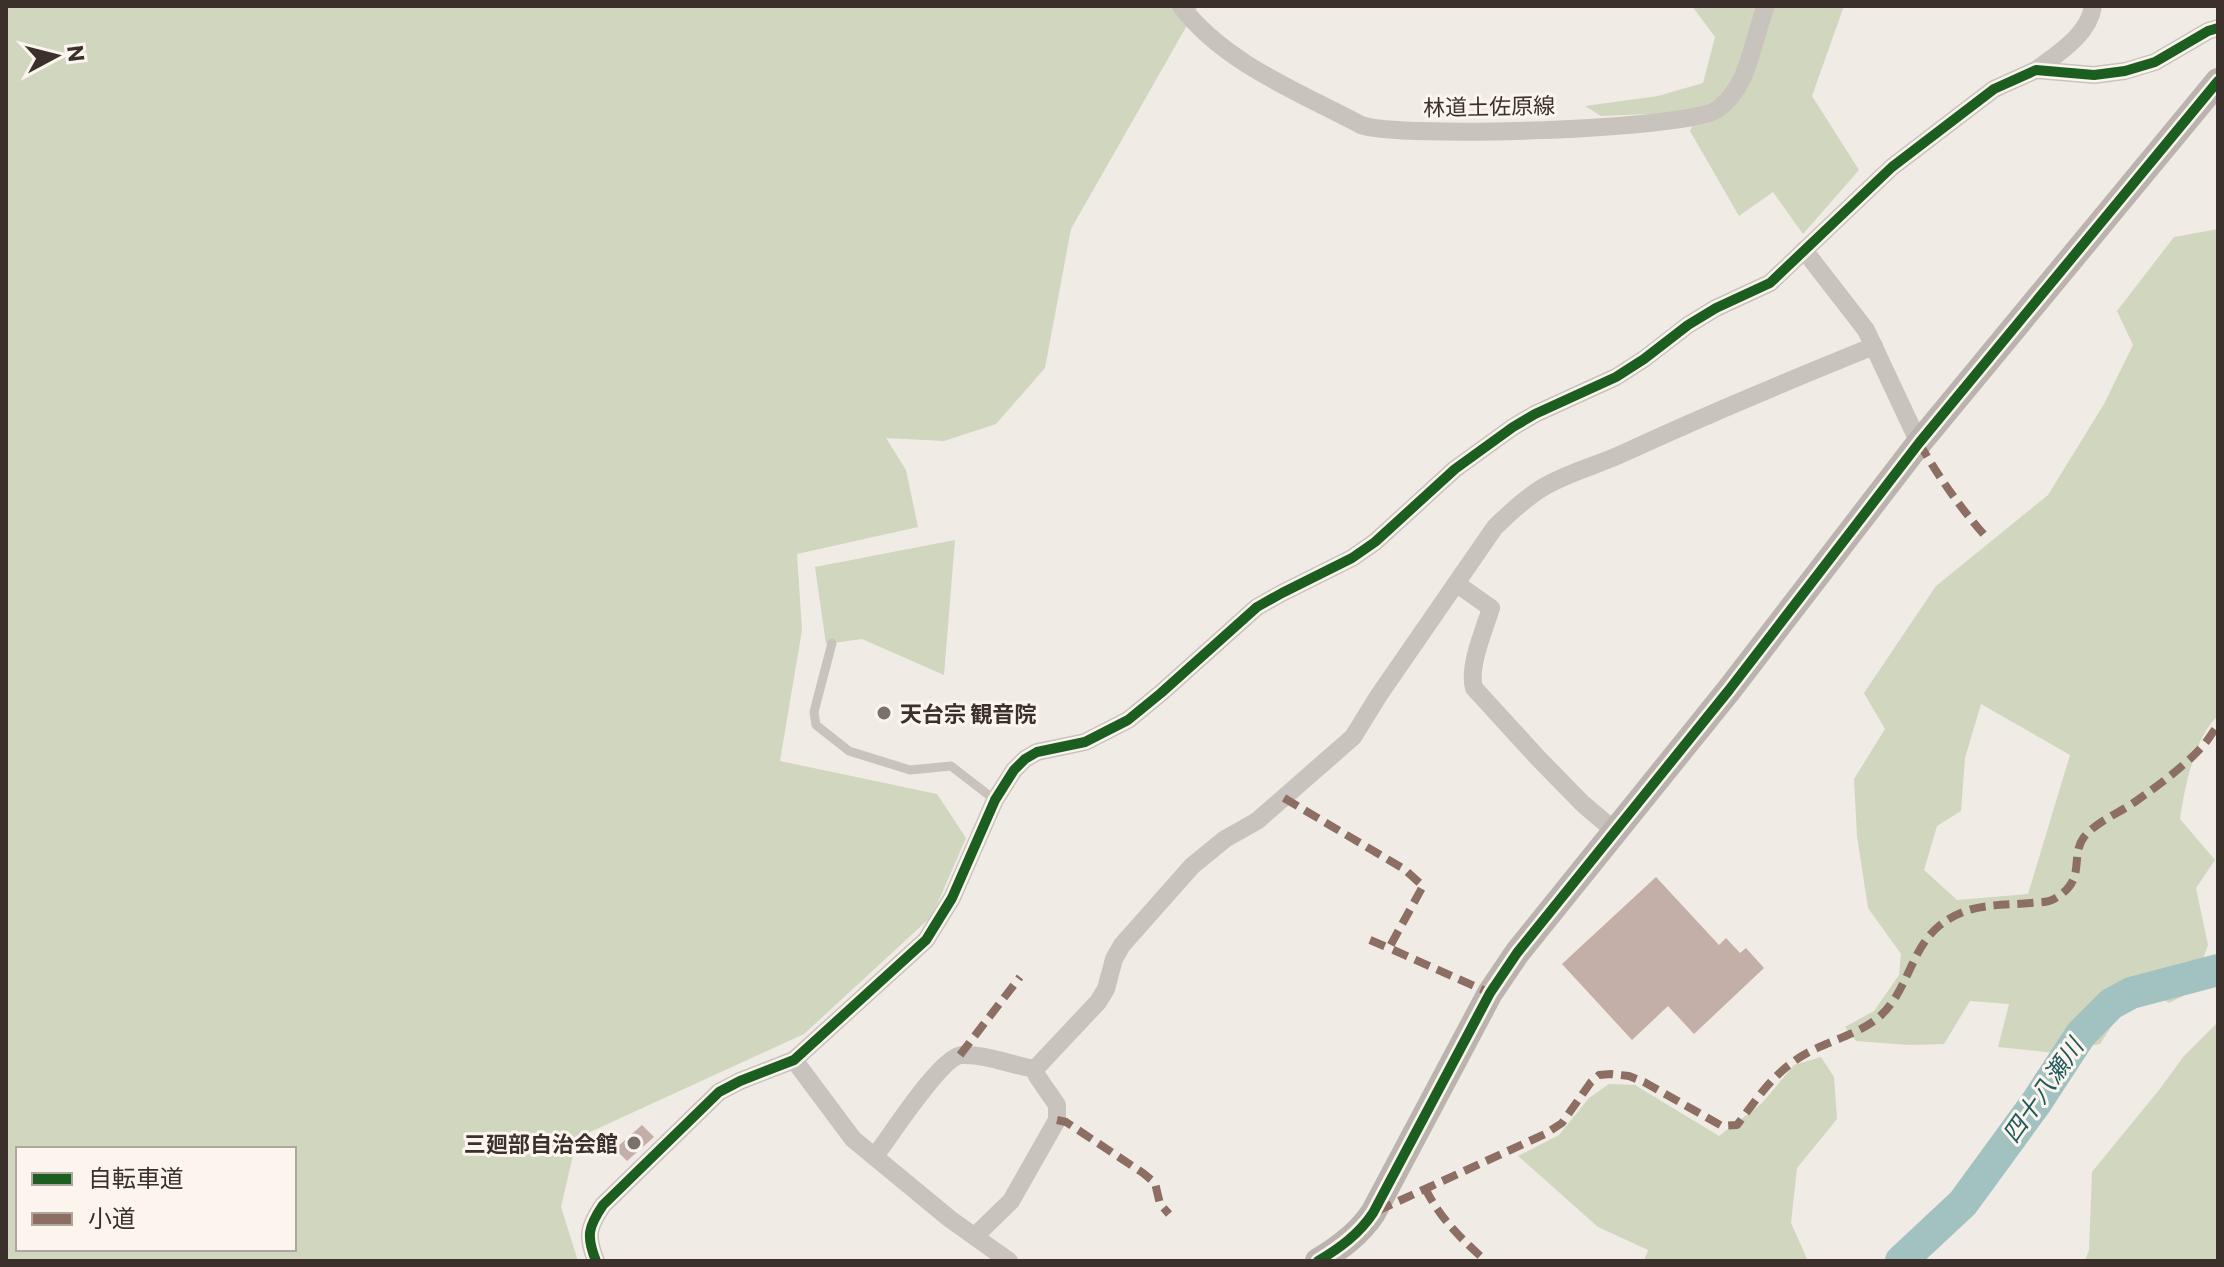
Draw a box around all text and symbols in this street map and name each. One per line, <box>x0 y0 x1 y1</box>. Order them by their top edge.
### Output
north arrow <box>16 16 96 96</box>
text: N <box>62 44 91 63</box>
street label: 林道土佐原線 <box>1423 91 1555 121</box>
place label: 天台宗 観音院 <box>900 700 1036 727</box>
marker: 天台宗 観音院 <box>875 704 893 722</box>
water label: 四十八瀬川 <box>1996 1030 2090 1147</box>
place label: 三廻部自治会館 <box>464 1130 618 1157</box>
marker: 三廻部自治会館 <box>625 1134 643 1152</box>
legend <box>16 1147 296 1251</box>
text: 自転車道 <box>88 1163 184 1192</box>
text: 小道 <box>88 1203 136 1232</box>

